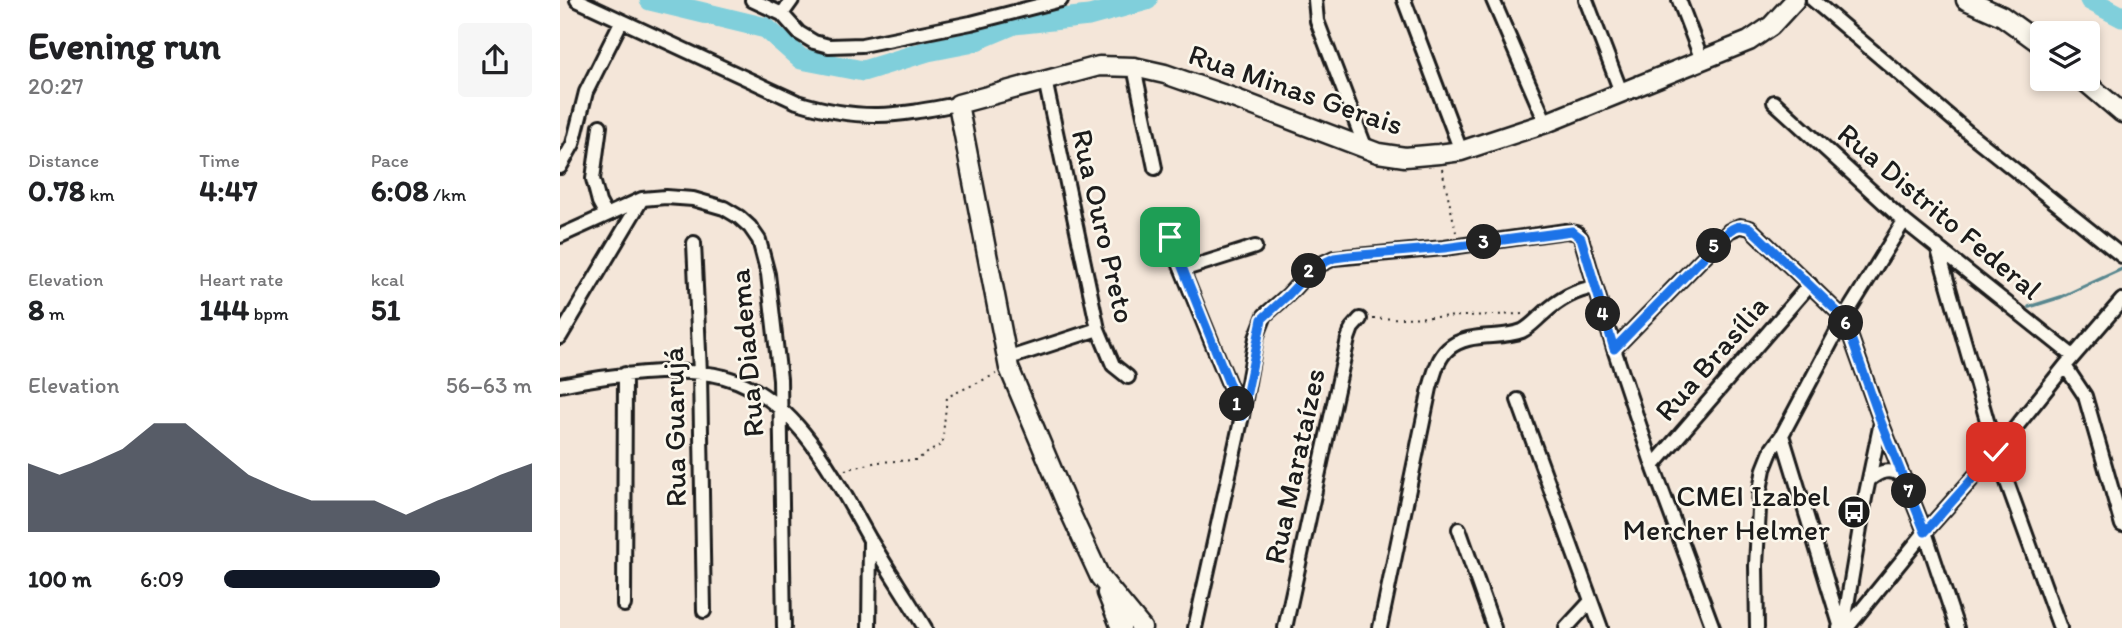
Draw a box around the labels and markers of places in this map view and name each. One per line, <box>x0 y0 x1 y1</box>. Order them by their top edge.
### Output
pin <box>1140 207 1200 267</box>
pin: 3 <box>1466 224 1502 260</box>
pin: 5 <box>1696 229 1732 264</box>
pin: 2 <box>1292 254 1326 288</box>
pin: 4 <box>1586 296 1620 332</box>
pin: 6 <box>1828 306 1864 340</box>
pin: 1 <box>1220 386 1254 422</box>
pin <box>1966 422 2026 482</box>
pin: 7 <box>1892 474 1926 508</box>
place label: CMEI Izabel Mercher Helmer <box>1622 477 1830 548</box>
bus stop icon: CMEI Izabel Mercher Helmer <box>1835 493 1873 531</box>

